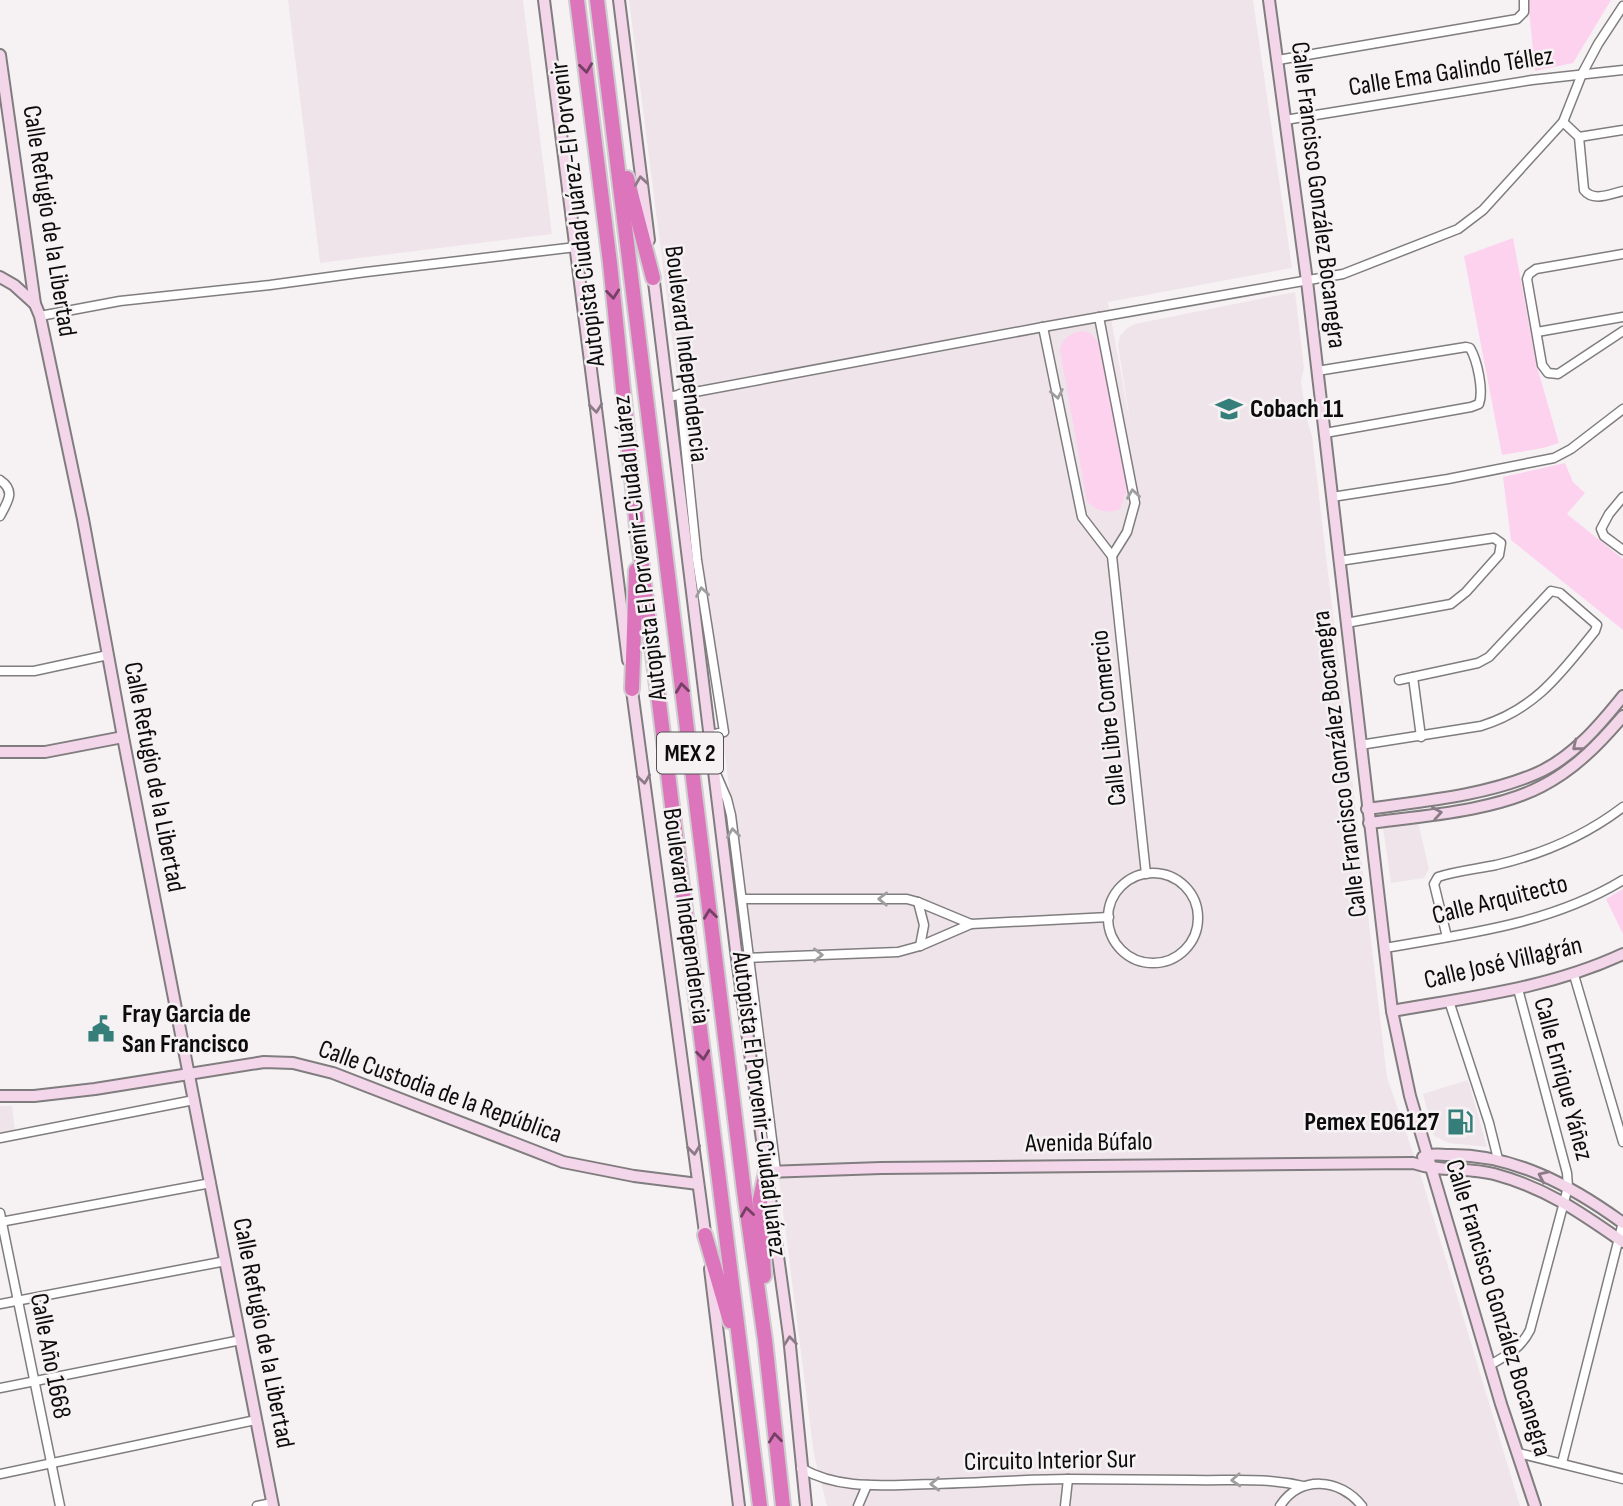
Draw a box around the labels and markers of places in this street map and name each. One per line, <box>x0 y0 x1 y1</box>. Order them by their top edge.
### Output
school or university icon: Cobach 11 <box>1214 394 1244 424</box>
place label: Cobach 11 <box>1250 394 1343 425</box>
place label: Fray Garcia de San Francisco <box>122 999 251 1060</box>
public building icon: Fray Garcia de San Francisco <box>86 1014 116 1044</box>
place label: Pemex E06127 <box>1304 1107 1440 1138</box>
fuel station icon: Pemex E06127 <box>1445 1107 1475 1137</box>

